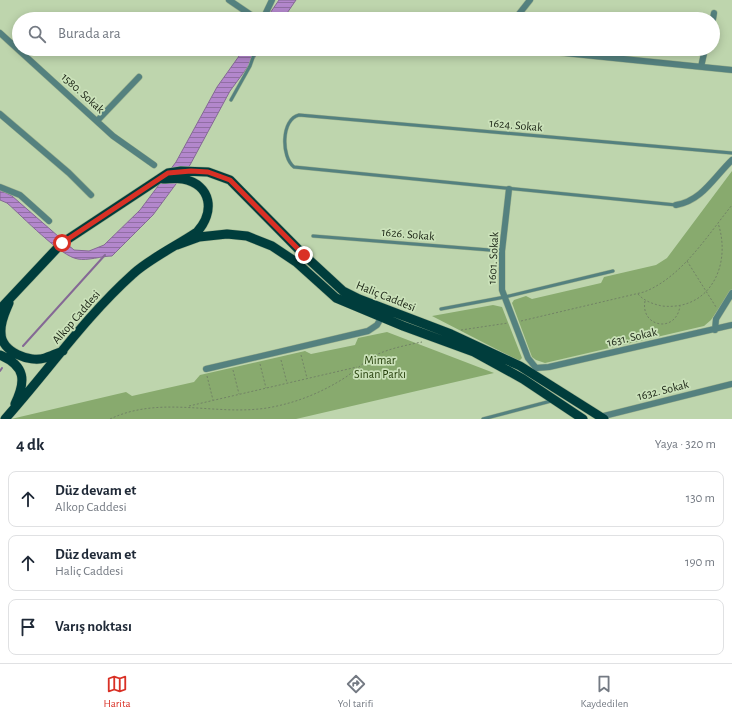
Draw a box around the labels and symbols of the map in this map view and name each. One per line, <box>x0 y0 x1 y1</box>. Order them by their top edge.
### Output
street label: 1580. Sokak <box>59 71 107 116</box>
street label: 1624. Sokak <box>489 117 544 133</box>
street label: 1626. Sokak <box>381 226 436 242</box>
street label: 1601. Sokak <box>486 231 500 285</box>
route start <box>53 234 71 252</box>
route end <box>295 246 313 264</box>
street label: Haliç Caddesi <box>355 279 417 313</box>
street label: Alkop Caddesi <box>50 288 102 346</box>
street label: 1631. Sokak <box>606 325 659 349</box>
park label: Mimar Sinan Parkı <box>354 354 406 380</box>
street label: 1632. Sokak <box>636 378 690 402</box>

